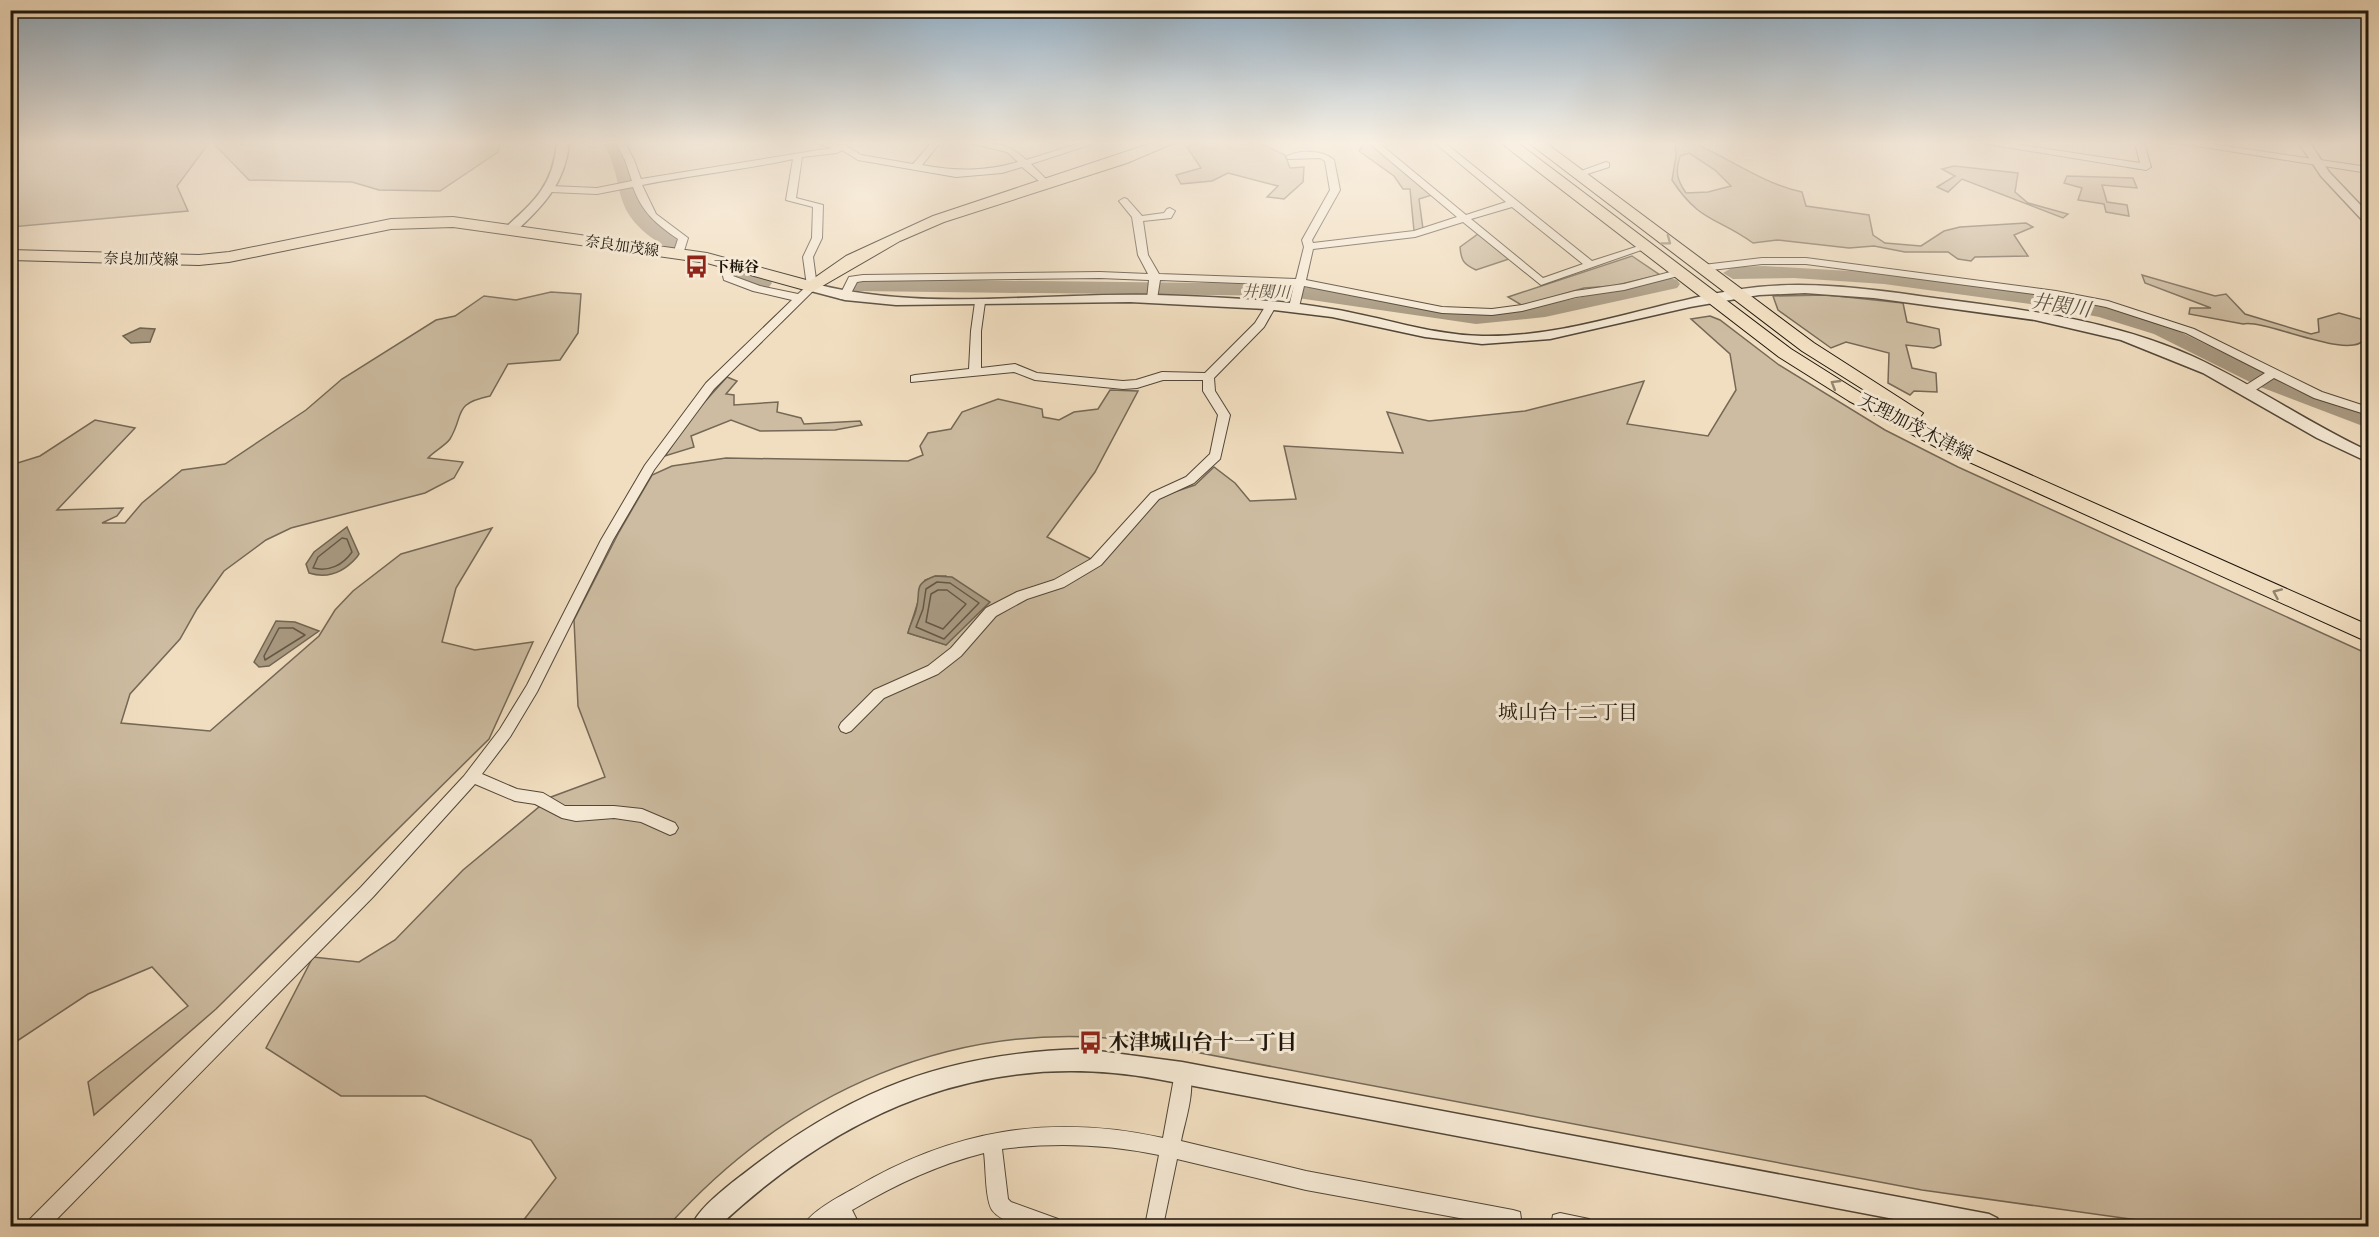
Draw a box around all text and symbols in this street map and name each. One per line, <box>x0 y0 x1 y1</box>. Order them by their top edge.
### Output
street label: 奈良加茂線 <box>583 232 660 261</box>
one-way arrow <box>1661 234 1672 245</box>
street label: 奈良加茂線 <box>103 249 179 270</box>
bus stop icon: 下梅谷 <box>683 254 709 280</box>
place label: 下梅谷 <box>714 258 759 277</box>
water label: 井関川 <box>1242 281 1292 303</box>
water label: 井関川 <box>2029 289 2094 324</box>
one-way arrow <box>1831 380 1841 392</box>
street label: 天理加茂木津線 <box>1854 389 1977 466</box>
one-way arrow <box>2272 588 2283 600</box>
district label: 城山台十二丁目 <box>1498 701 1638 726</box>
bus stop icon: 木津城山台十一丁目 <box>1077 1029 1103 1055</box>
place label: 木津城山台十一丁目 <box>1108 1030 1297 1056</box>

